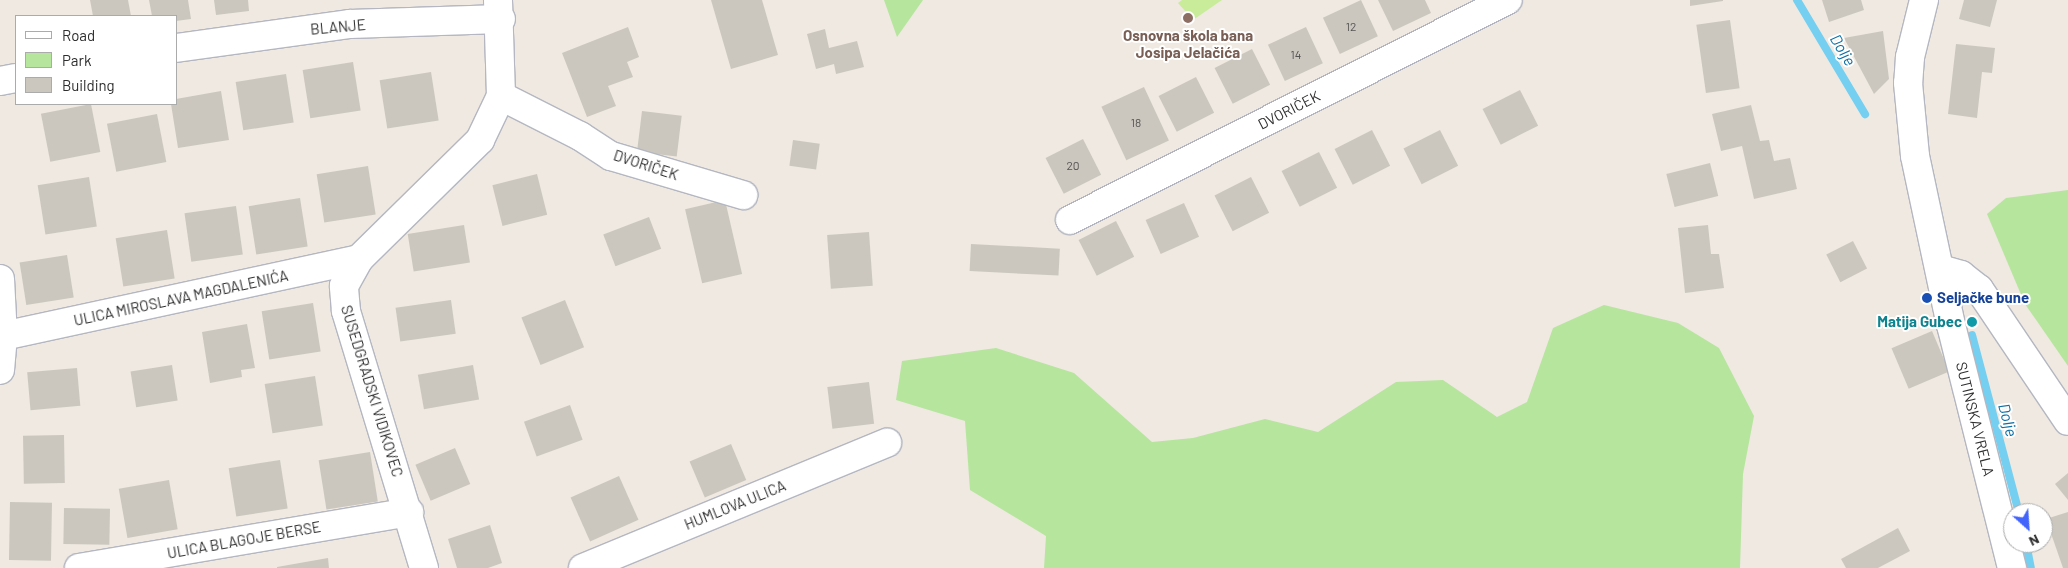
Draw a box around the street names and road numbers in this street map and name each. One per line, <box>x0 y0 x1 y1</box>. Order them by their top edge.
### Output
street label: BLANJE <box>310 16 366 38</box>
street label: DVORIČEK <box>1255 87 1323 133</box>
street label: DVORIČEK <box>611 146 681 184</box>
street label: ULICA MIROSLAVA MAGDALENIĆA <box>72 266 290 330</box>
street label: SUSEDGRADSKI VIDIKOVEC <box>337 303 407 479</box>
street label: SUTINSKA VRELA <box>1952 360 1998 478</box>
street label: HUMLOVA ULICA <box>682 476 788 534</box>
street label: ULICA BLAGOJE BERSE <box>166 518 322 562</box>

